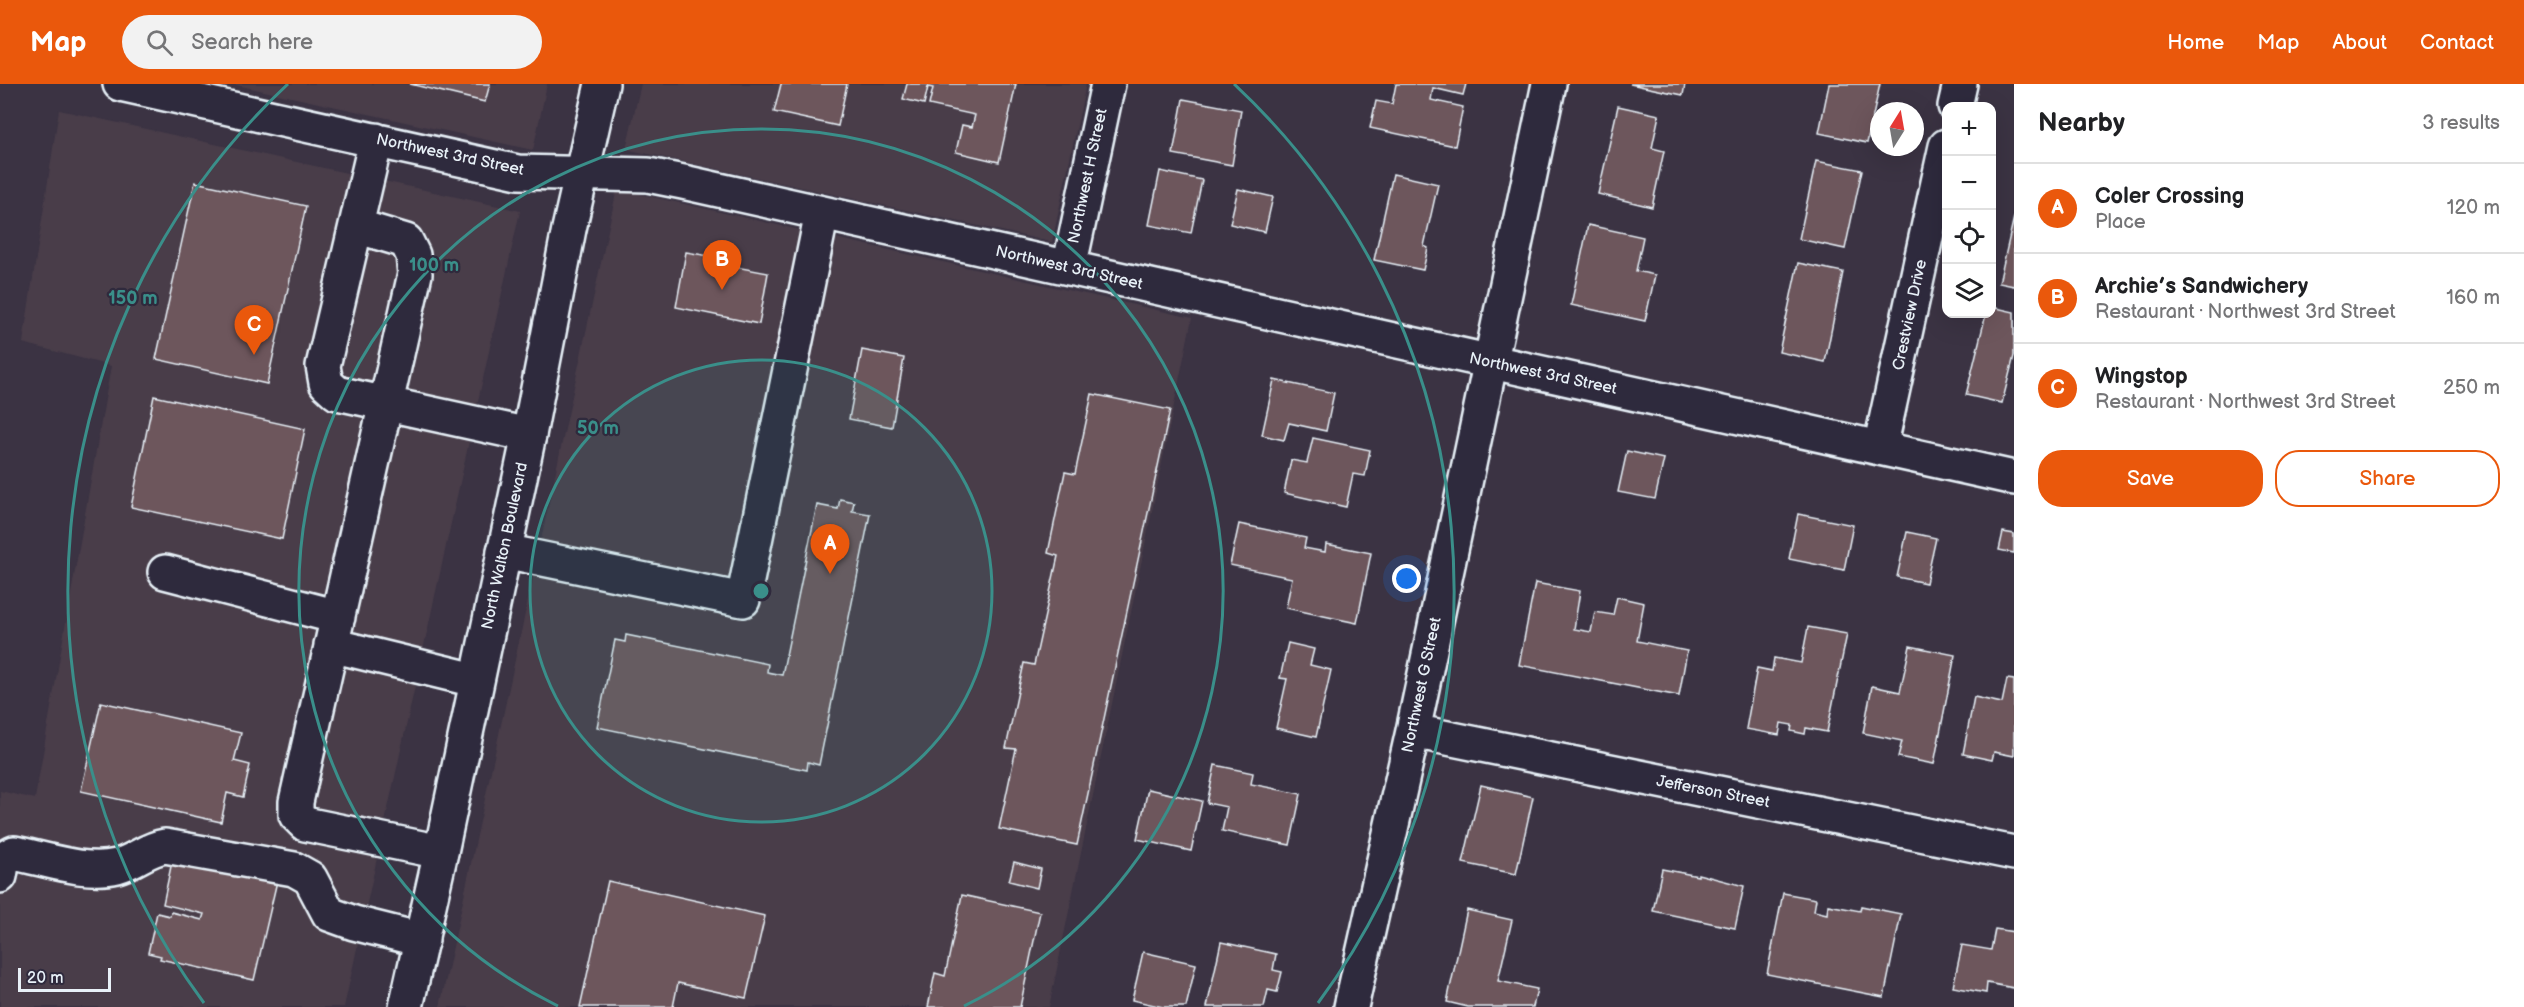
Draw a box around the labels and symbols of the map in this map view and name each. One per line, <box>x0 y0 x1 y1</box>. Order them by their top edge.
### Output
north arrow <box>1870 102 1924 156</box>
street label: Northwest H Street <box>1064 107 1112 245</box>
street label: Northwest 3rd Street <box>374 130 526 180</box>
pin: B <box>702 240 742 290</box>
street label: Northwest 3rd Street <box>994 242 1144 294</box>
text: 100 m <box>409 255 459 276</box>
street label: Crestview Drive <box>1889 257 1931 372</box>
text: 150 m <box>108 288 158 309</box>
pin: C <box>234 306 274 355</box>
street label: Northwest 3rd Street <box>1467 349 1619 399</box>
text: 50 m <box>577 418 619 439</box>
street label: North Walton Boulevard <box>478 461 532 631</box>
pin: A <box>810 524 850 574</box>
your location <box>1392 564 1421 593</box>
centre of rings <box>751 581 771 601</box>
street label: Northwest G Street <box>1398 615 1446 754</box>
street label: Jefferson Street <box>1655 772 1771 812</box>
scale bar <box>18 965 111 992</box>

